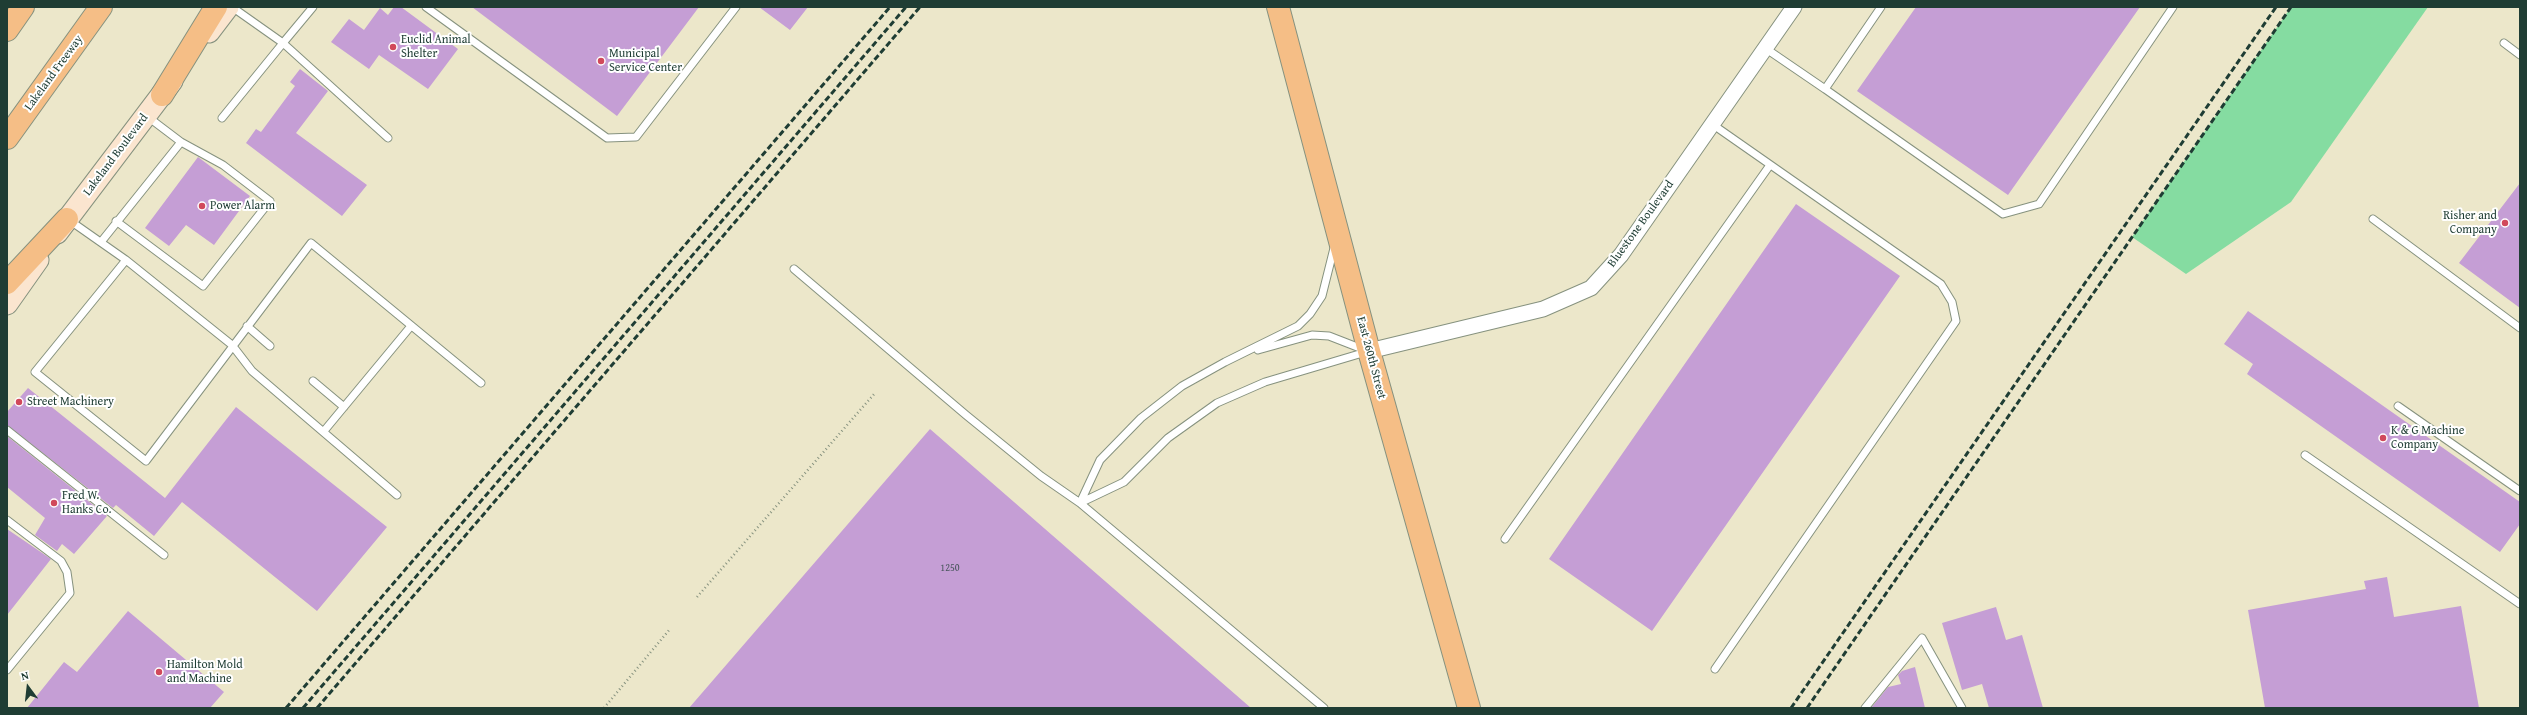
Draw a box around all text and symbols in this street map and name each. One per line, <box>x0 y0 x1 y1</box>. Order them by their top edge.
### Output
street label: Lakeland Freeway <box>22 32 86 114</box>
place label: Euclid Animal Shelter <box>401 33 471 61</box>
marker: Euclid Animal Shelter <box>388 42 398 52</box>
place label: Municipal Service Center <box>609 47 682 75</box>
marker: Municipal Service Center <box>596 56 606 66</box>
street label: Lakeland Boulevard <box>80 111 152 199</box>
street label: Bluestone Boulevard <box>1605 178 1677 270</box>
place label: Power Alarm <box>210 199 275 213</box>
marker: Power Alarm <box>197 201 207 211</box>
place label: Risher and Company <box>2443 209 2497 237</box>
marker: Risher and Company <box>2500 218 2510 228</box>
street label: East 260th Street <box>1353 315 1389 401</box>
place label: Street Machinery <box>27 395 114 409</box>
marker: Street Machinery <box>14 397 24 407</box>
place label: K & G Machine Company <box>2391 424 2464 452</box>
marker: K & G Machine Company <box>2378 433 2388 443</box>
place label: Fred W. Hanks Co. <box>62 489 111 517</box>
marker: Fred W. Hanks Co. <box>49 498 59 508</box>
house number: 1250 <box>940 562 960 574</box>
place label: Hamilton Mold and Machine <box>167 658 243 686</box>
north arrow <box>8 667 48 707</box>
text: N <box>19 667 31 684</box>
marker: Hamilton Mold and Machine <box>154 667 164 677</box>

